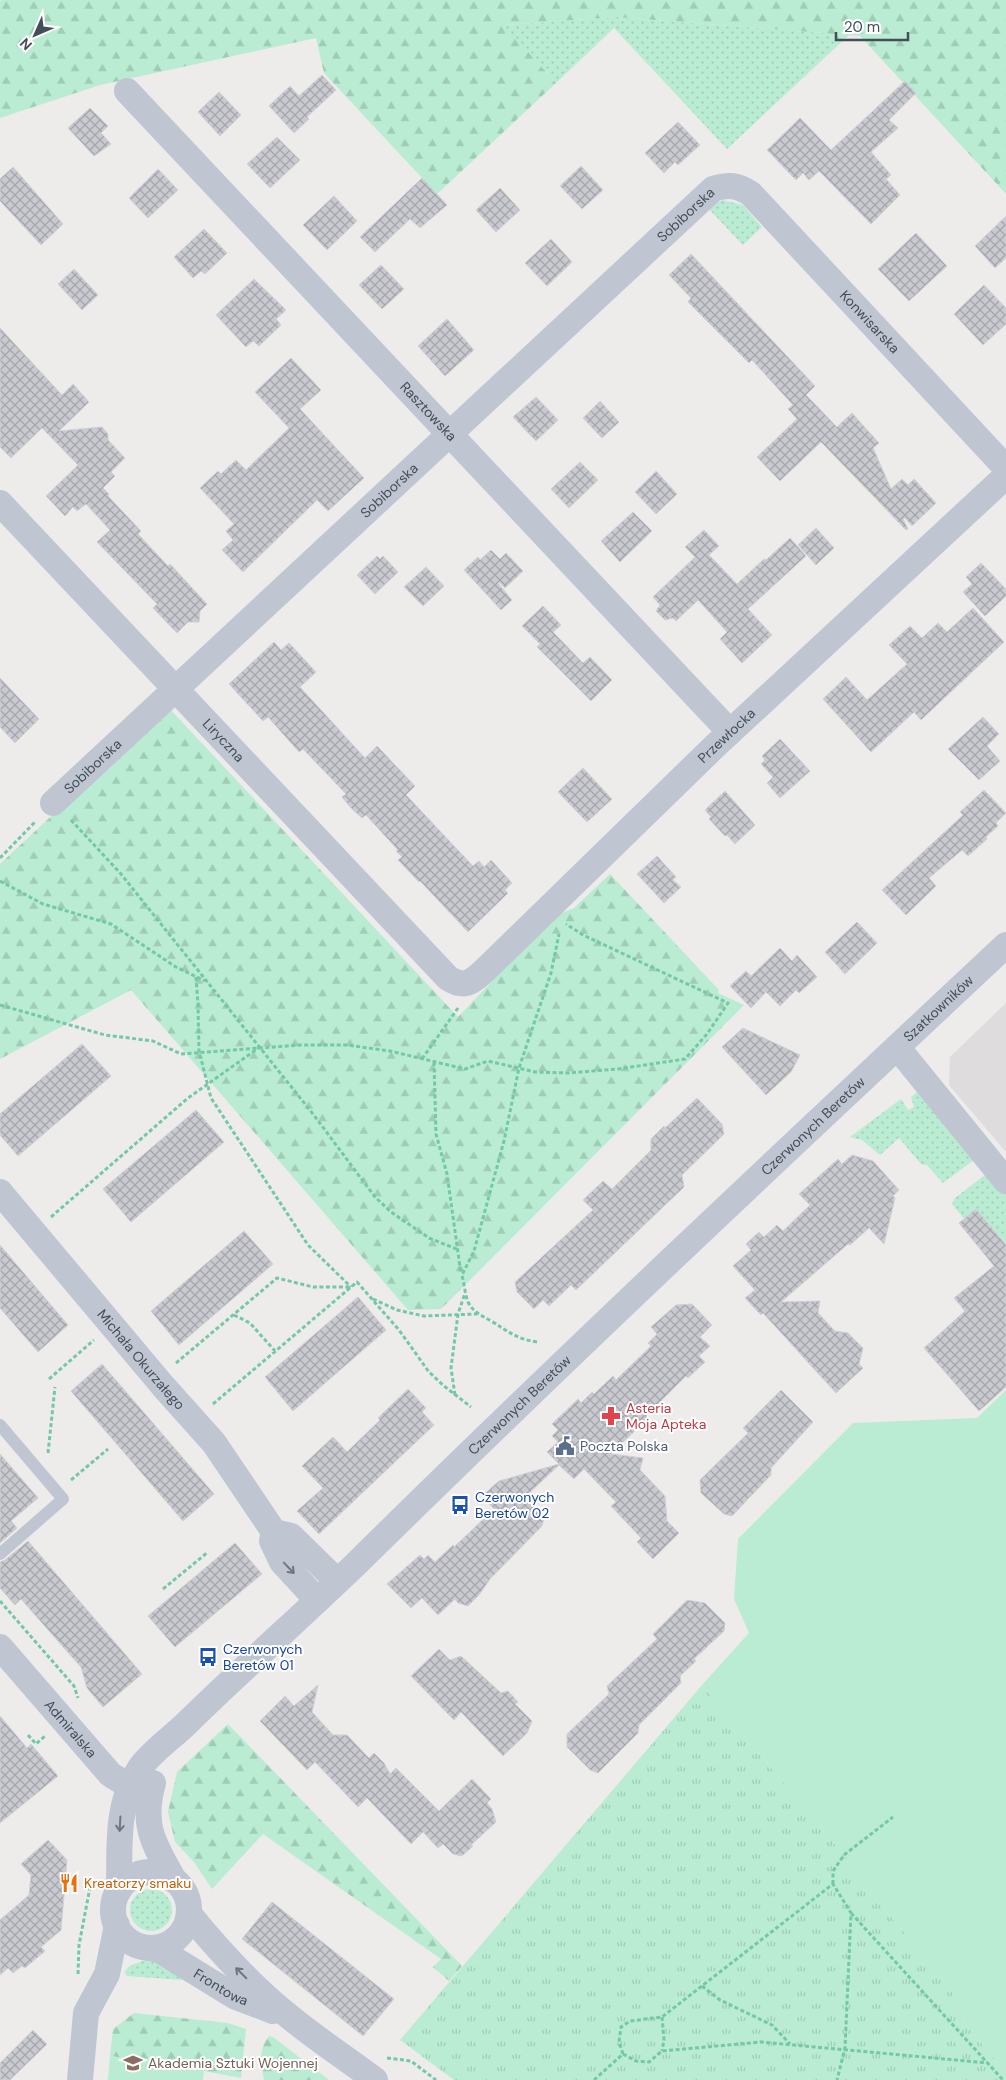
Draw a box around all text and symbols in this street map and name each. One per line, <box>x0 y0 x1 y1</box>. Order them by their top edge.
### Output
north arrow <box>10 10 60 60</box>
scale bar <box>836 10 908 42</box>
text: 20 m <box>844 17 880 37</box>
text: N <box>16 34 36 54</box>
street label: Sobiborska <box>653 183 718 246</box>
street label: Konwisarska <box>836 286 904 357</box>
street label: Rasztowska <box>396 378 461 445</box>
street label: Sobiborska <box>356 459 422 522</box>
street label: Przewłocka <box>694 704 759 767</box>
street label: Liryczna <box>199 715 248 766</box>
street label: Sobiborska <box>60 735 125 797</box>
street label: Szatkowników <box>900 971 977 1045</box>
street label: Czerwonych Beretów <box>757 1073 869 1179</box>
street label: Michała Okurzałego <box>93 1306 189 1413</box>
street label: Czerwonych Beretów <box>464 1351 575 1459</box>
place label: Asteria Moja Apteka <box>626 1399 706 1433</box>
pharmacy icon: Asteria Moja Apteka <box>600 1405 622 1427</box>
public building icon: Poczta Polska <box>554 1435 576 1457</box>
place label: Poczta Polska <box>580 1437 668 1455</box>
place label: Czerwonych Beretów 02 <box>475 1488 554 1522</box>
bus stop icon: Czerwonych Beretów 02 <box>449 1494 471 1516</box>
one-way arrow <box>283 1562 295 1575</box>
place label: Czerwonych Beretów 01 <box>223 1640 302 1674</box>
bus stop icon: Czerwonych Beretów 01 <box>197 1646 219 1668</box>
street label: Admiralska <box>41 1696 101 1761</box>
one-way arrow <box>116 1816 125 1832</box>
restaurant icon: Kreatorzy smaku <box>58 1872 80 1894</box>
place label: Kreatorzy smaku <box>84 1874 191 1892</box>
street label: Frontowa <box>190 1964 251 2010</box>
one-way arrow <box>235 1967 247 1979</box>
school or university icon: Akademia Sztuki Wojennej <box>122 2052 144 2074</box>
place label: Akademia Sztuki Wojennej <box>148 2054 318 2072</box>

